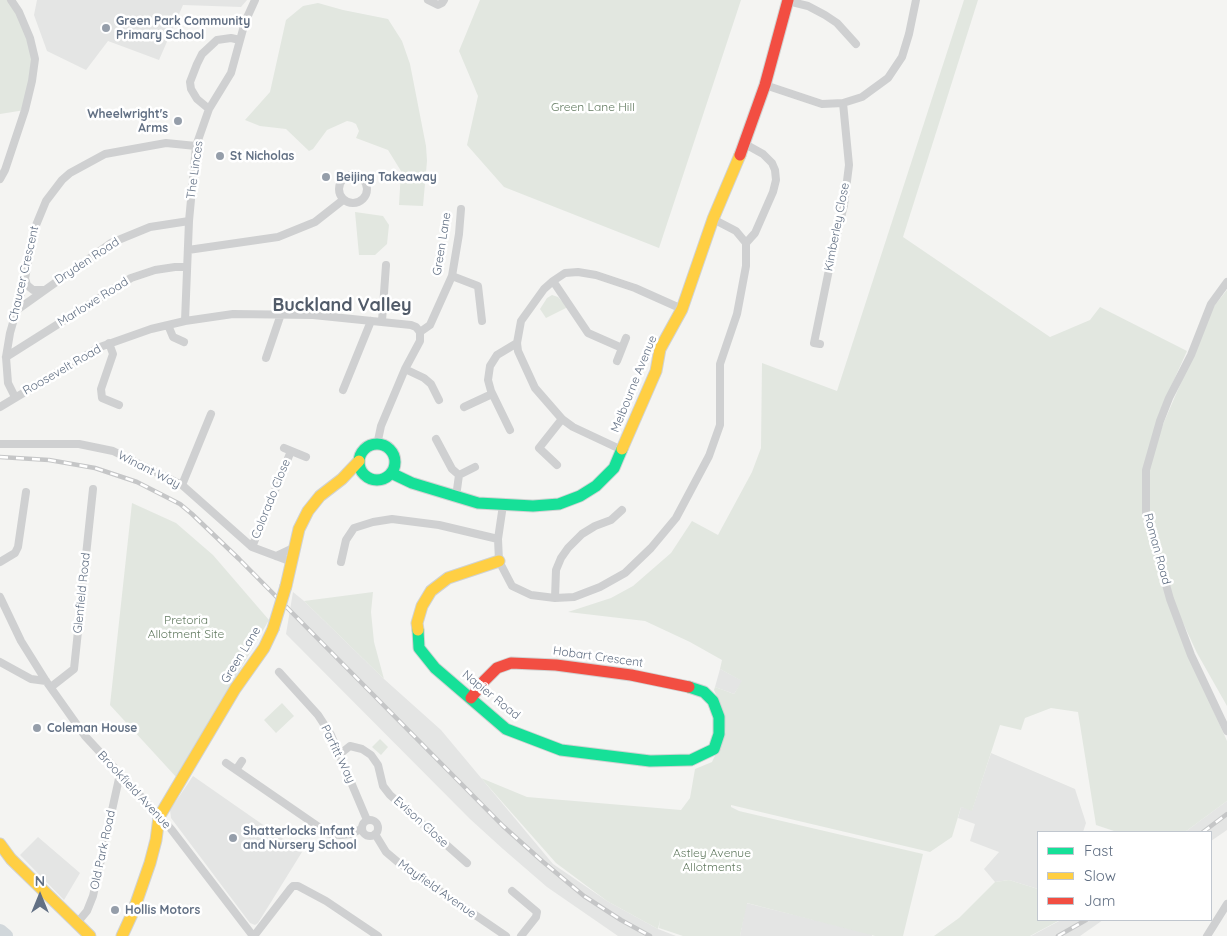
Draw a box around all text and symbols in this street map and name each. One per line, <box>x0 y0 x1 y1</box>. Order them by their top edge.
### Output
place label: Green Park Community Primary School <box>116 14 250 42</box>
marker: Green Park Community Primary School <box>100 22 112 34</box>
park label: Green Lane Hill <box>551 100 635 114</box>
place label: Wheelwright's Arms <box>87 107 168 135</box>
marker: Wheelwright's Arms <box>172 115 184 127</box>
street label: The Linces <box>184 140 206 200</box>
place label: St Nicholas <box>230 149 294 163</box>
marker: St Nicholas <box>214 150 226 162</box>
place label: Beijing Takeaway <box>336 170 437 184</box>
marker: Beijing Takeaway <box>320 171 332 183</box>
street label: Kimberley Close <box>821 182 853 272</box>
street label: Green Lane <box>430 211 454 277</box>
street label: Chaucer Crescent <box>6 225 42 323</box>
street label: Dryden Road <box>52 235 122 287</box>
street label: Marlowe Road <box>55 275 131 329</box>
district label: Buckland Valley <box>272 295 412 317</box>
street label: Melbourne Avenue <box>608 333 660 435</box>
street label: Roosevelt Road <box>20 342 104 398</box>
street label: Winant Way <box>115 448 183 492</box>
street label: Colorado Close <box>248 457 294 541</box>
street label: Roman Road <box>1141 512 1173 586</box>
street label: Glenfield Road <box>71 552 93 634</box>
park label: Pretoria Allotment Site <box>148 613 224 641</box>
street label: Green Lane <box>218 624 264 686</box>
street label: Hobart Crescent <box>552 644 644 670</box>
street label: Napier Road <box>459 667 523 723</box>
place label: Coleman House <box>47 721 137 735</box>
marker: Coleman House <box>31 722 43 734</box>
street label: Parfitt Way <box>318 723 358 785</box>
street label: Brookfield Avenue <box>94 748 174 832</box>
street label: Evison Close <box>391 794 451 850</box>
street label: Old Park Road <box>88 809 118 891</box>
place label: Shatterlocks Infant and Nursery School <box>243 824 357 852</box>
legend <box>1037 831 1212 921</box>
marker: Shatterlocks Infant and Nursery School <box>227 832 239 844</box>
text: Fast <box>1084 841 1113 860</box>
park label: Astley Avenue Allotments <box>673 846 751 874</box>
street label: Mayfield Avenue <box>395 857 479 921</box>
text: Slow <box>1084 866 1116 885</box>
north arrow <box>15 871 65 921</box>
text: N <box>35 872 45 890</box>
text: Jam <box>1084 891 1115 910</box>
place label: Hollis Motors <box>125 903 200 917</box>
marker: Hollis Motors <box>109 904 121 916</box>

